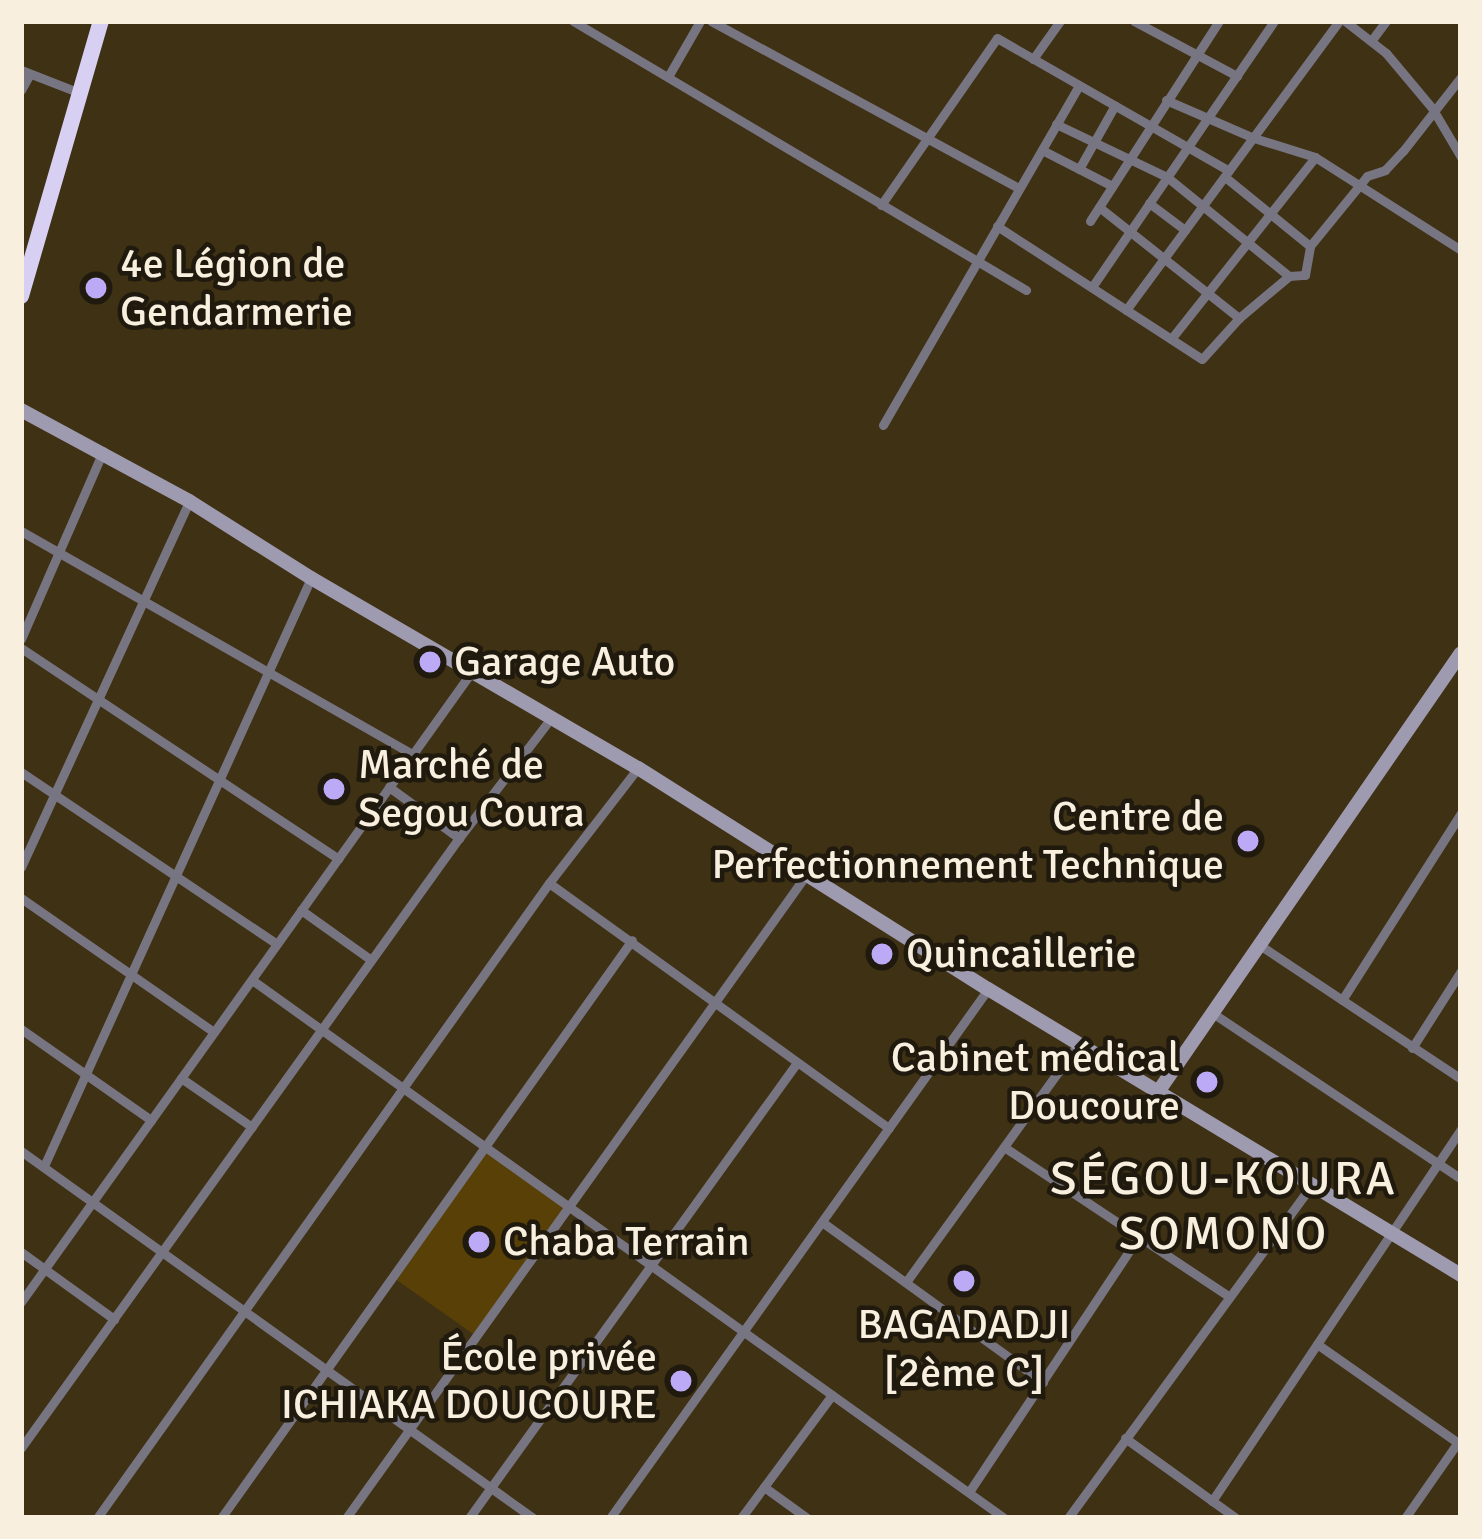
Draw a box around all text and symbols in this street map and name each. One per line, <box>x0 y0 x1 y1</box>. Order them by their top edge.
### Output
place label: 4e Légion de Gendarmerie <box>120 239 353 338</box>
marker: 4e Légion de Gendarmerie <box>83 275 109 301</box>
place label: Garage Auto <box>454 637 675 687</box>
marker: Garage Auto <box>417 649 443 675</box>
place label: Marché de Segou Coura <box>358 740 585 838</box>
marker: Marché de Segou Coura <box>321 776 347 802</box>
place label: Centre de Perfectionnement Technique <box>711 792 1224 890</box>
marker: Centre de Perfectionnement Technique <box>1235 828 1261 854</box>
place label: Quincaillerie <box>906 929 1136 979</box>
marker: Quincaillerie <box>869 941 895 967</box>
place label: Cabinet médical Doucoure <box>891 1033 1180 1132</box>
marker: Cabinet médical Doucoure <box>1191 1066 1223 1098</box>
district label: SÉGOU-KOURA SOMONO <box>1050 1149 1398 1262</box>
place label: Chaba Terrain <box>503 1217 750 1267</box>
marker: Chaba Terrain <box>466 1229 492 1255</box>
marker: BAGADADJI [2ème C] <box>951 1268 977 1294</box>
place label: BAGADADJI [2ème C] <box>857 1300 1071 1398</box>
place label: École privée ICHIAKA DOUCOURE <box>281 1332 657 1430</box>
marker: École privée ICHIAKA DOUCOURE <box>668 1368 694 1394</box>

